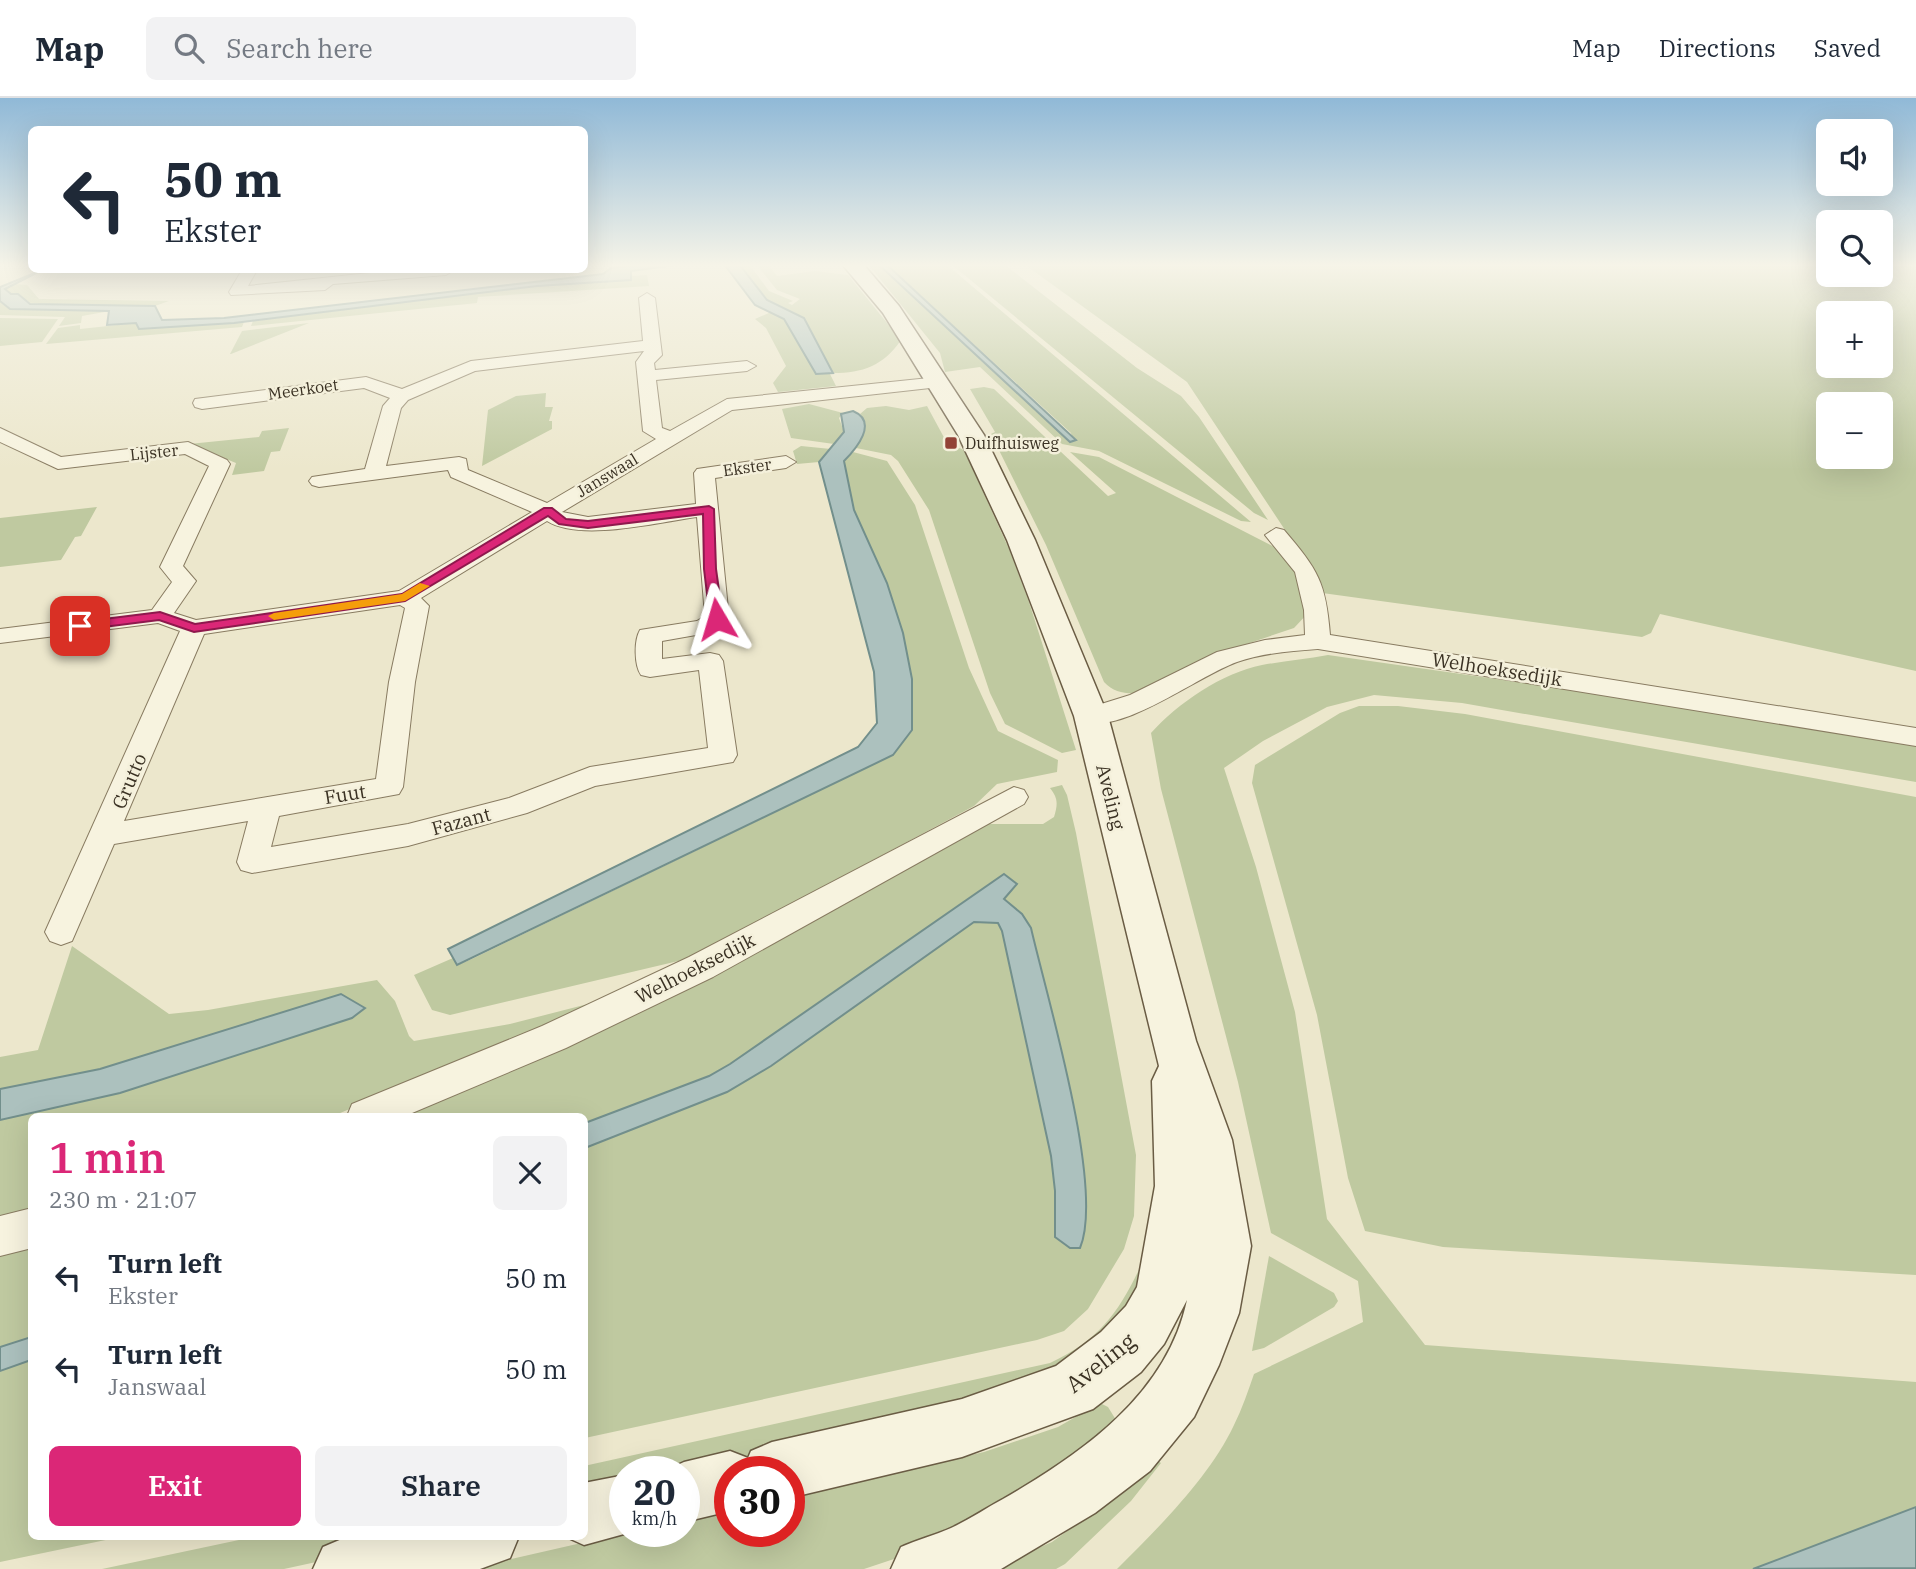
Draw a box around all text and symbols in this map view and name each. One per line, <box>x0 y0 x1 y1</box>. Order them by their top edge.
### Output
search box <box>146 17 636 80</box>
text: Map <box>35 27 104 70</box>
icon: search <box>170 29 208 67</box>
text: Search here <box>226 31 373 65</box>
text: Map <box>1572 32 1621 64</box>
text: Directions <box>1659 32 1776 64</box>
text: Saved <box>1814 32 1881 64</box>
map controls <box>1816 119 1893 469</box>
button: sound <box>1816 119 1893 196</box>
text: 50 m <box>164 147 282 210</box>
icon: left <box>49 154 140 245</box>
text: Ekster <box>164 209 261 251</box>
button: search <box>1816 210 1893 287</box>
button: + <box>1816 301 1893 378</box>
street label: Meerkoet <box>267 374 340 404</box>
button: − <box>1816 392 1893 469</box>
place label: Duifhuisweg <box>965 433 1059 453</box>
marker: Duifhuisweg <box>943 435 959 451</box>
street label: Lijster <box>129 440 179 464</box>
street label: Janswaal <box>572 449 642 501</box>
street label: Ekster <box>722 454 772 480</box>
position arrow <box>680 582 754 656</box>
pin <box>50 596 110 656</box>
icon: arrive <box>61 607 99 645</box>
street label: Welhoeksedijk <box>1430 647 1564 691</box>
street label: Grutto <box>107 750 151 812</box>
street label: Aveling <box>1091 762 1131 833</box>
street label: Fuut <box>323 779 368 809</box>
street label: Fazant <box>429 802 494 840</box>
street label: Welhoeksedijk <box>631 927 759 1009</box>
text: 1 min <box>49 1130 166 1185</box>
button: close <box>493 1136 567 1210</box>
text: 230 m · 21:07 <box>49 1184 198 1214</box>
text: Turn left <box>108 1246 222 1280</box>
icon: left <box>49 1259 87 1297</box>
text: 50 m <box>505 1261 567 1295</box>
text: Ekster <box>108 1280 178 1310</box>
street label: Aveling <box>1059 1325 1142 1399</box>
text: Turn left <box>108 1337 222 1371</box>
icon: left <box>49 1350 87 1388</box>
text: 50 m <box>505 1352 567 1386</box>
text: Janswaal <box>108 1371 206 1401</box>
button: Exit <box>49 1446 301 1526</box>
button: Share <box>315 1446 567 1526</box>
speed limit sign: 30 <box>714 1456 805 1547</box>
text: 20 <box>633 1469 676 1515</box>
text: km/h <box>632 1507 677 1530</box>

